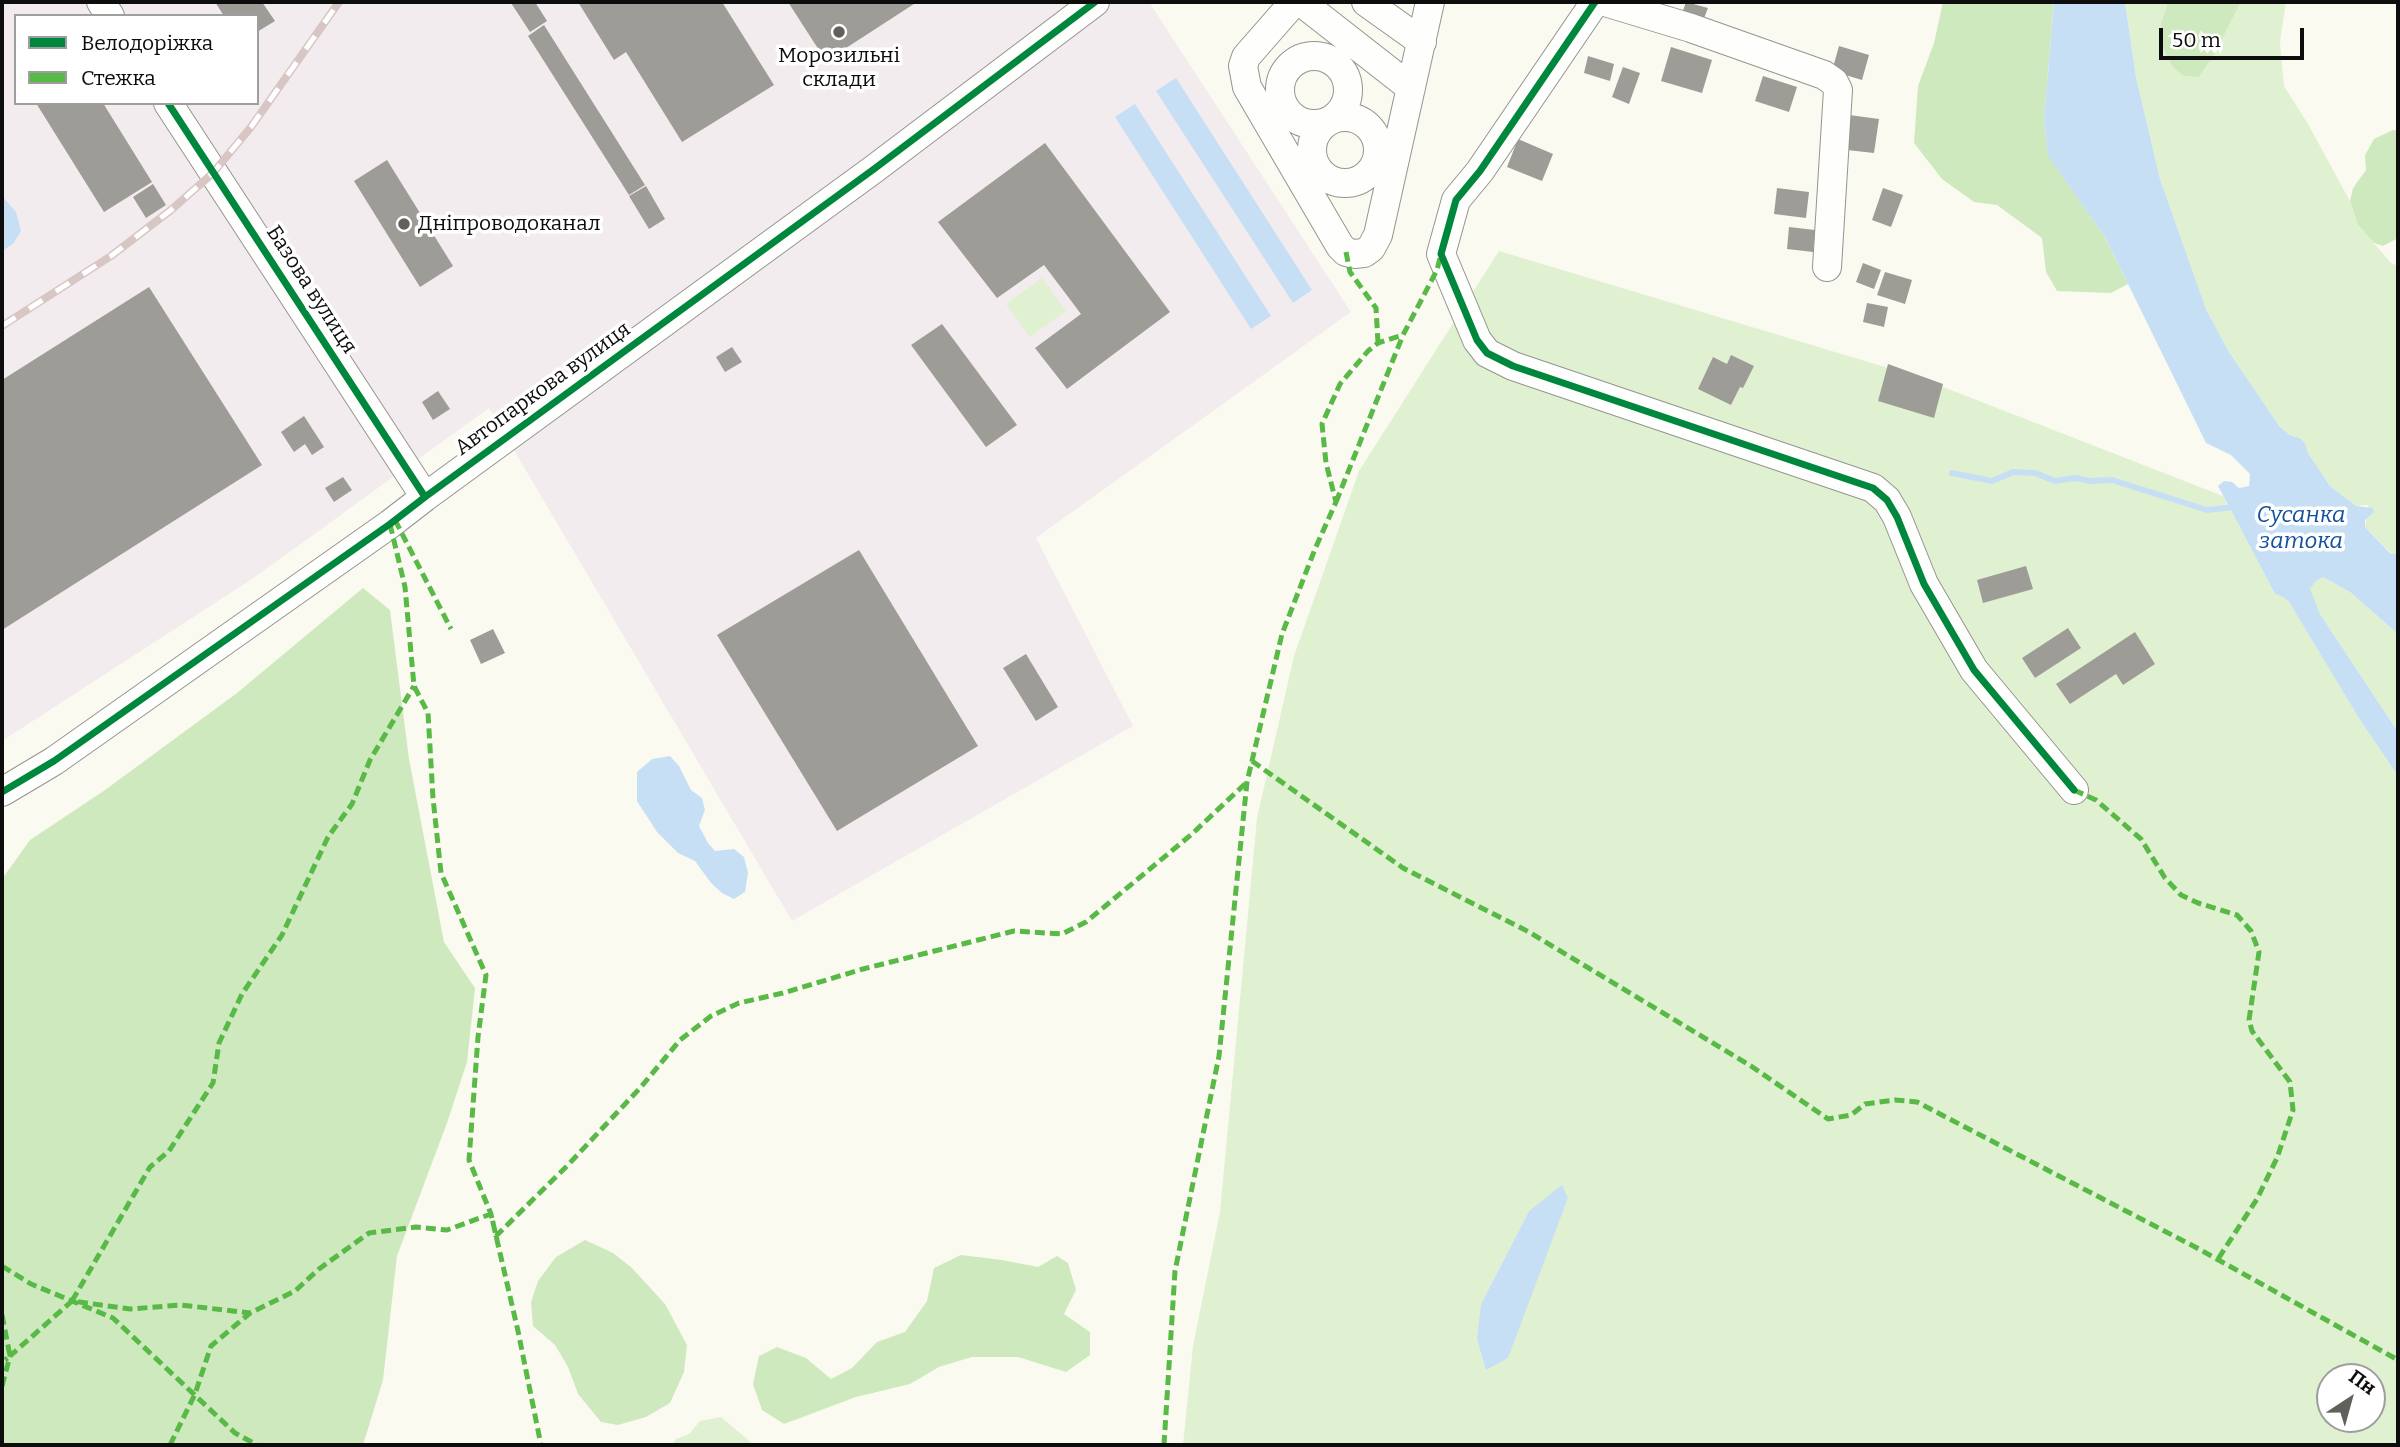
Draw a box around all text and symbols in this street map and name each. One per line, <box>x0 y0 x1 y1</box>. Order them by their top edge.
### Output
legend <box>14 14 259 105</box>
scale bar <box>2162 14 2307 58</box>
marker: Морозильні склади <box>831 24 847 40</box>
text: 50 m <box>2172 27 2221 53</box>
text: Велодоріжка <box>81 30 213 56</box>
place label: Морозильні склади <box>778 43 900 93</box>
text: Стежка <box>81 65 156 91</box>
place label: Дніпроводоканал <box>418 211 601 237</box>
marker: Дніпроводоканал <box>396 216 412 232</box>
street label: Базова вулиця <box>260 221 362 359</box>
street label: Автопаркова вулиця <box>450 317 636 461</box>
water label: Сусанка затока <box>2257 502 2345 556</box>
north arrow <box>2316 1363 2386 1433</box>
text: Пн <box>2345 1365 2380 1400</box>

